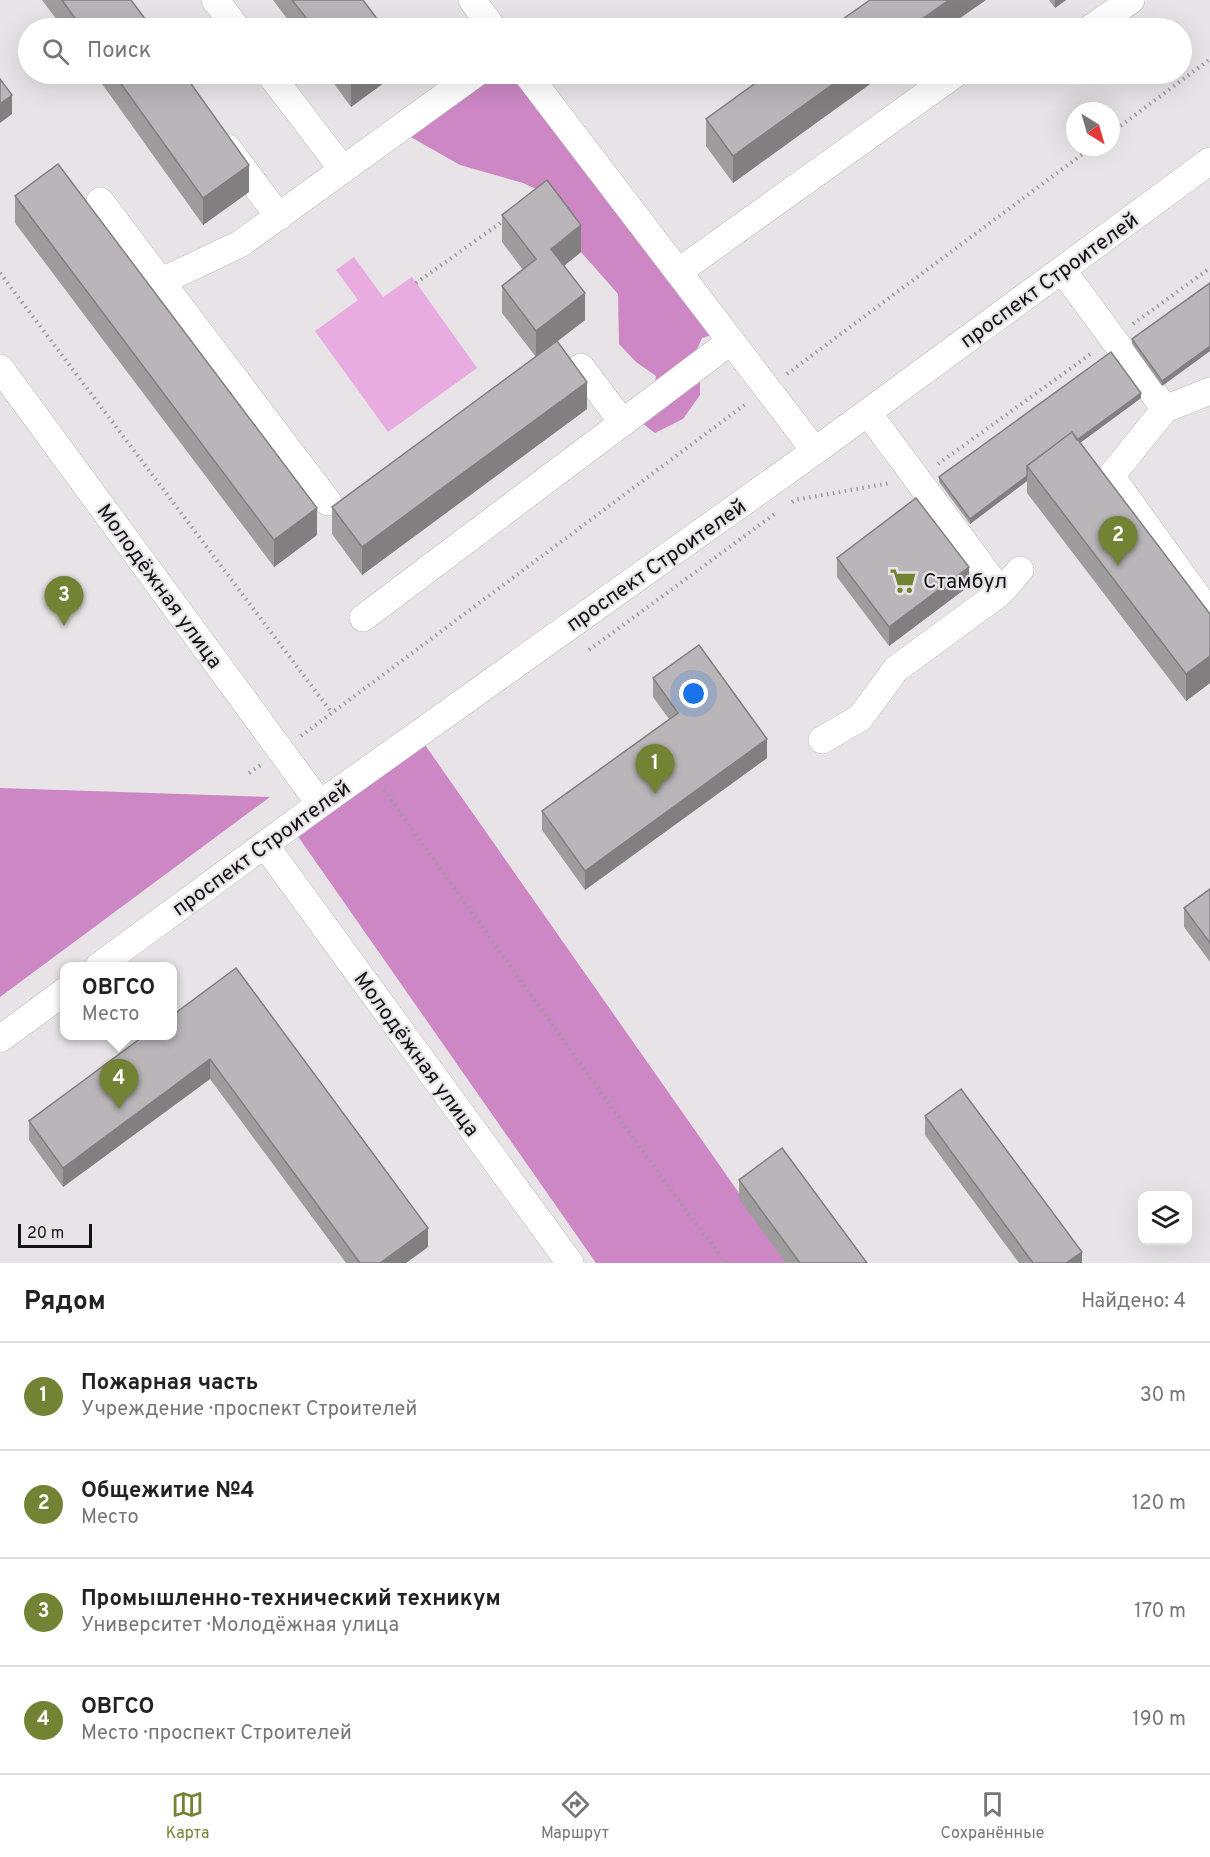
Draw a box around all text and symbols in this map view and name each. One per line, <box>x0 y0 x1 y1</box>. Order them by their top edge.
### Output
search box <box>18 18 1192 84</box>
icon: search <box>39 35 72 68</box>
text: Поиск <box>87 38 151 65</box>
north arrow <box>1066 102 1120 156</box>
street label: проспект Строителей <box>955 207 1144 355</box>
street label: проспект Строителей <box>561 494 752 639</box>
street label: Молодёжная улица <box>90 499 228 675</box>
pin: 2 <box>1098 516 1138 566</box>
supermarket icon: Стамбул <box>888 566 918 596</box>
place label: Стамбул <box>923 569 1007 596</box>
pin: 3 <box>44 576 84 626</box>
your location <box>679 679 708 708</box>
pin: 1 <box>636 744 674 794</box>
street label: проспект Строителей <box>167 775 356 923</box>
popup <box>60 962 177 1040</box>
street label: Молодёжная улица <box>347 967 485 1143</box>
text: ОВГСО <box>82 975 155 1002</box>
text: Место <box>82 1002 139 1028</box>
pin: 4 <box>100 1060 138 1109</box>
map controls <box>1138 1191 1192 1245</box>
button: layers <box>1138 1191 1192 1245</box>
scale bar <box>18 1221 92 1248</box>
text: 20 m <box>27 1224 64 1244</box>
text: Рядом <box>24 1286 106 1319</box>
text: Найдено: 4 <box>1081 1289 1186 1315</box>
text: Пожарная часть <box>81 1370 258 1397</box>
text: 1 <box>40 1383 48 1409</box>
text: 30 m <box>1140 1383 1186 1409</box>
text: Учреждение · проспект Строителей <box>81 1397 417 1423</box>
text: Общежитие №4 <box>81 1478 255 1505</box>
text: 2 <box>37 1491 50 1517</box>
text: 120 m <box>1132 1491 1186 1517</box>
text: Место <box>81 1505 139 1531</box>
text: Промышленно-технический техникум <box>81 1586 501 1613</box>
text: 3 <box>38 1599 50 1625</box>
text: 170 m <box>1134 1599 1186 1625</box>
text: Университет · Молодёжная улица <box>81 1613 399 1639</box>
text: ОВГСО <box>81 1694 154 1721</box>
text: 4 <box>37 1707 50 1733</box>
text: 190 m <box>1132 1707 1186 1733</box>
text: Место · проспект Строителей <box>81 1721 352 1747</box>
tab: Карта <box>166 1788 210 1844</box>
tab: Маршрут <box>541 1788 609 1844</box>
tab: Сохранённые <box>940 1788 1044 1844</box>

